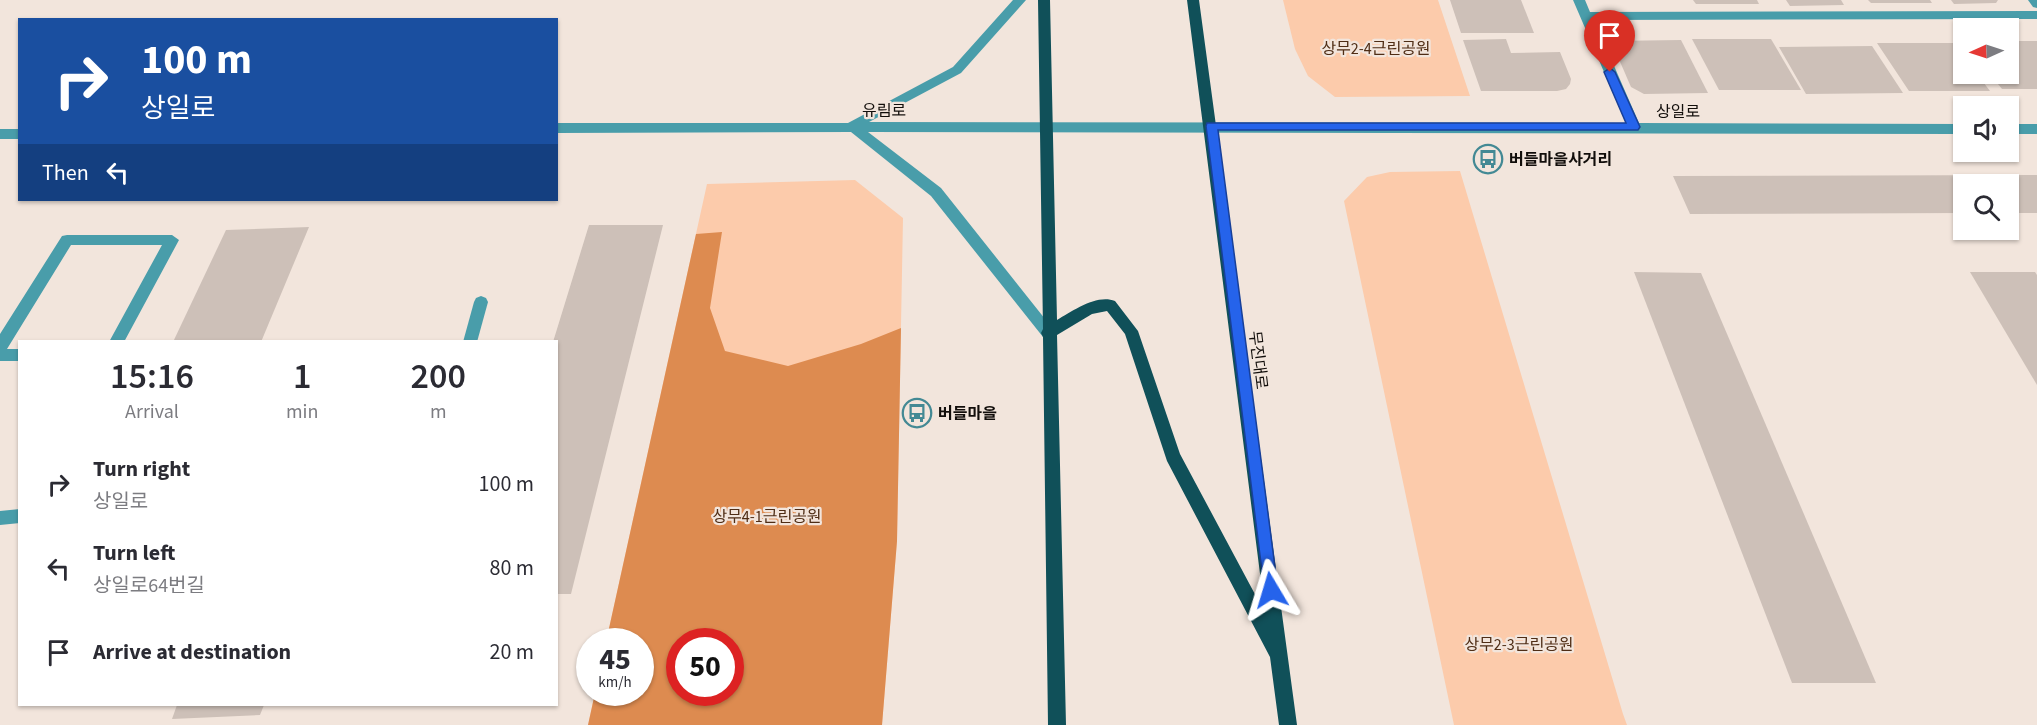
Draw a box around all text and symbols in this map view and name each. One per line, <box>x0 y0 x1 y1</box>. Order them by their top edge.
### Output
pin <box>1584 10 1635 72</box>
north arrow <box>1953 18 2019 84</box>
map controls <box>1953 18 2019 240</box>
icon: arrive <box>1593 19 1626 52</box>
text: 100 m <box>141 30 252 90</box>
park label: 상무2-4근린공원 <box>1321 38 1431 60</box>
icon: right <box>42 42 120 120</box>
text: 상일로 <box>141 89 216 128</box>
button: sound <box>1953 96 2019 162</box>
street label: 유림로 <box>862 100 906 122</box>
street label: 상일로 <box>1656 101 1700 123</box>
bus stop icon: 버들마을사거리 <box>1472 143 1504 175</box>
place label: 버들마을사거리 <box>1509 149 1612 171</box>
icon: left <box>101 156 134 189</box>
text: Then <box>42 157 89 189</box>
button: search <box>1953 174 2019 240</box>
street label: 무진대로 <box>1244 330 1273 391</box>
text: 15:16 <box>110 351 194 402</box>
text: 1 <box>293 351 311 402</box>
text: 200 <box>410 351 466 402</box>
bus stop icon: 버들마을 <box>901 397 933 429</box>
text: Arrival <box>125 398 179 426</box>
text: min <box>286 398 318 426</box>
text: m <box>430 398 446 426</box>
place label: 버들마을 <box>938 403 997 425</box>
text: Turn right <box>93 453 190 485</box>
icon: right <box>42 468 75 501</box>
text: 100 m <box>479 468 534 500</box>
text: 상일로 <box>93 488 148 516</box>
park label: 상무4-1근린공원 <box>712 506 822 528</box>
text: Turn left <box>93 537 175 569</box>
icon: left <box>42 552 75 585</box>
text: 80 m <box>489 552 534 584</box>
position arrow <box>1239 558 1303 622</box>
text: 상일로64번길 <box>93 572 205 600</box>
speed limit sign: 50 <box>666 628 744 706</box>
park label: 상무2-3근린공원 <box>1464 634 1574 656</box>
icon: arrive <box>42 636 75 669</box>
text: Arrive at destination <box>93 636 291 668</box>
text: 20 m <box>489 636 534 668</box>
text: 45 <box>599 638 631 681</box>
text: km/h <box>598 672 632 693</box>

